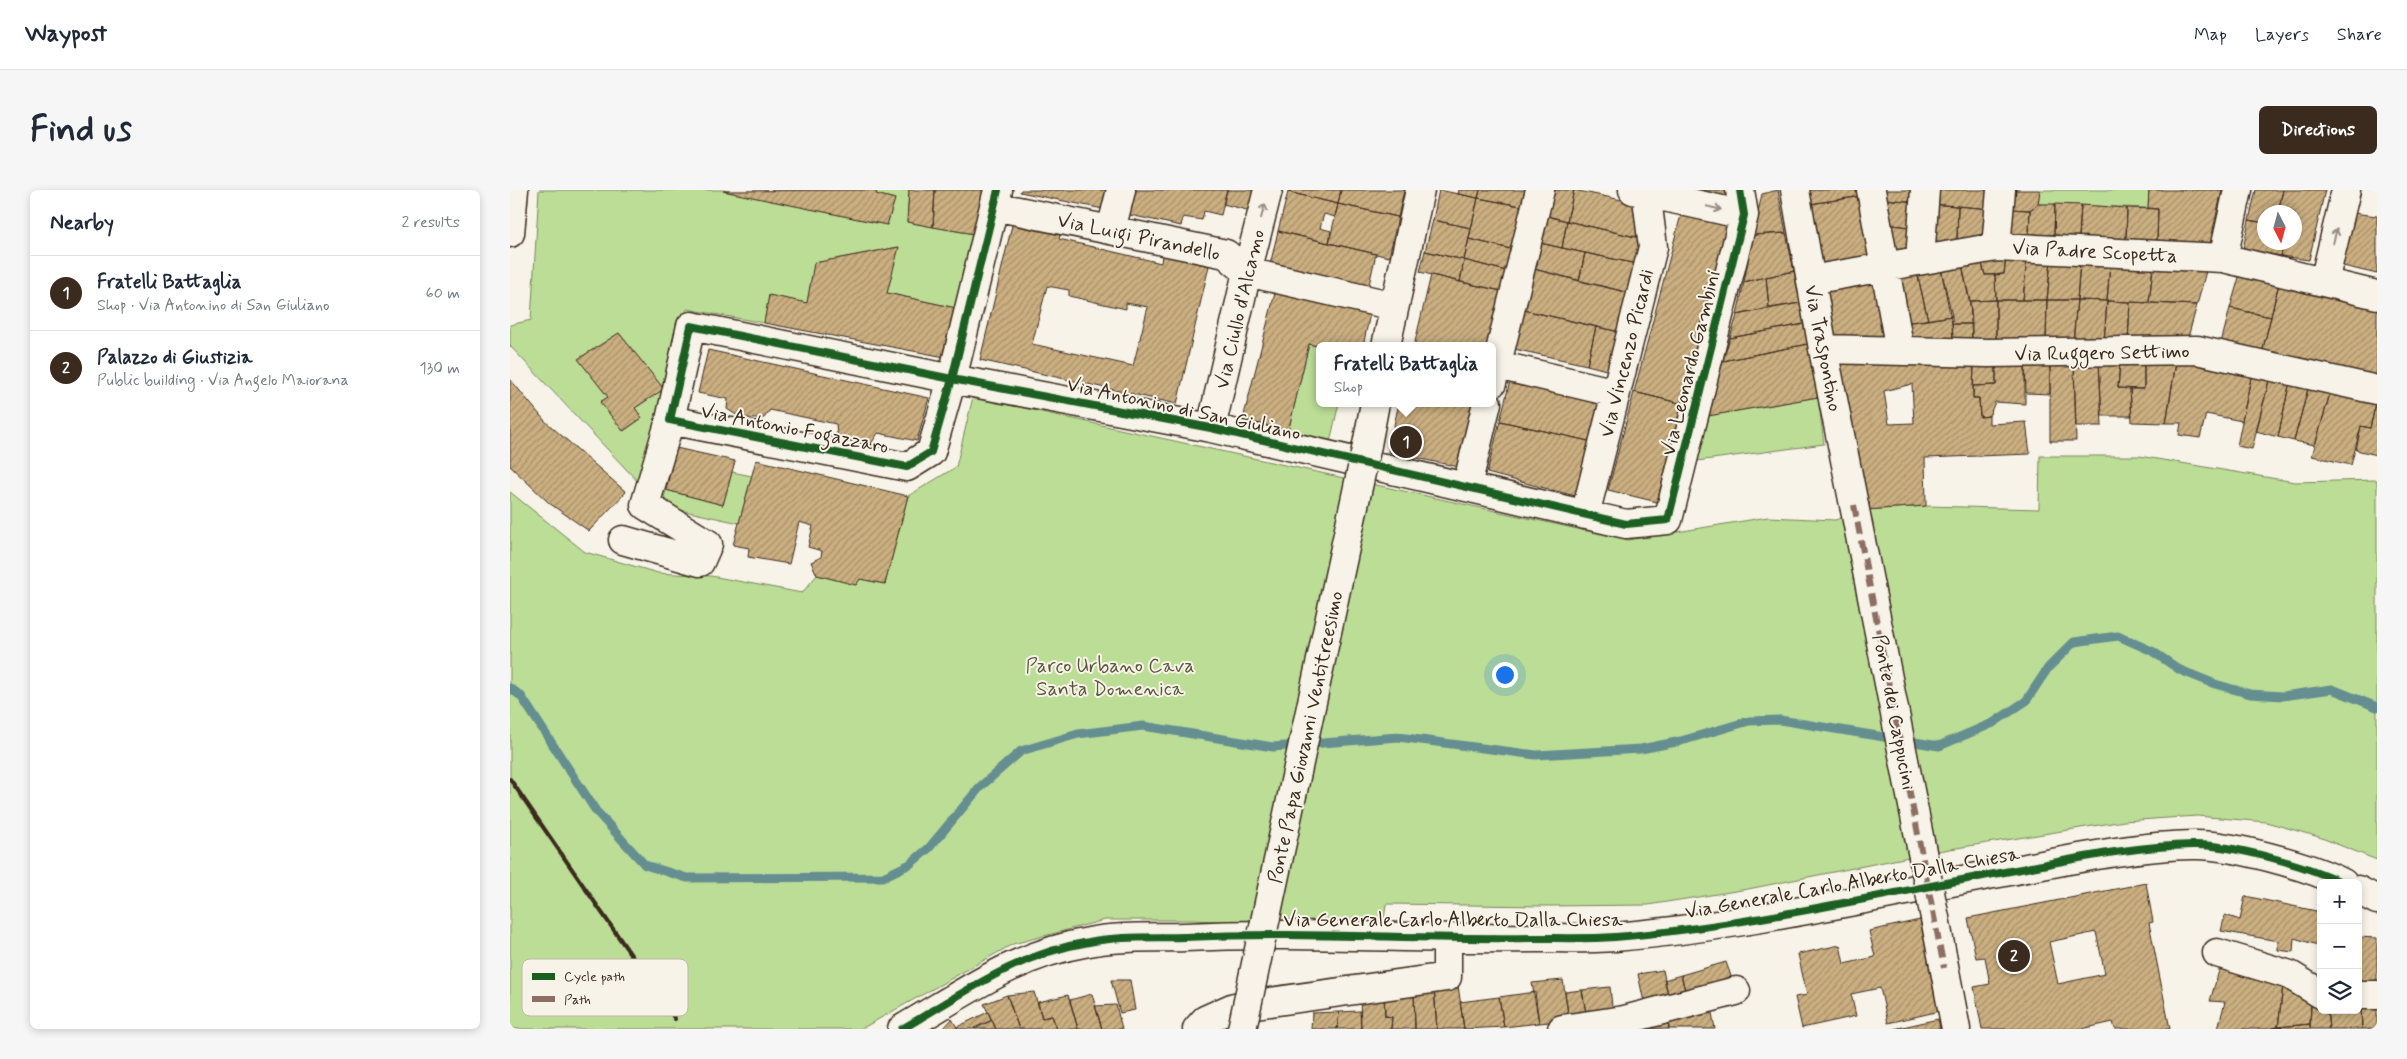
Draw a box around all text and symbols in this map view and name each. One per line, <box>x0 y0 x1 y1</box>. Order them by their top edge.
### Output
text: Waypost <box>25 19 107 50</box>
text: Map <box>2194 23 2227 47</box>
text: Layers <box>2255 23 2309 47</box>
text: Share <box>2337 23 2382 47</box>
button: Directions <box>2259 106 2377 154</box>
text: Find us <box>30 107 132 153</box>
one-way arrow <box>1259 203 1268 219</box>
one-way arrow <box>1706 204 1722 213</box>
north arrow <box>2257 205 2302 250</box>
street label: Via Luigi Pirandello <box>1054 207 1222 270</box>
text: Nearby <box>50 209 114 237</box>
text: 2 results <box>402 212 460 233</box>
street label: Via Ciullo d'Alcamo <box>1209 227 1272 392</box>
one-way arrow <box>2331 228 2340 244</box>
street label: Via Padre Scopetta <box>2012 235 2178 270</box>
street label: Via Vincenzo Picardi <box>1593 266 1661 440</box>
street label: Via Leonardo Gambini <box>1655 268 1728 459</box>
text: Fratelli Battaglia <box>97 270 241 295</box>
text: 1 <box>62 283 70 304</box>
text: 60 m <box>426 283 460 304</box>
street label: Via Traspontino <box>1797 283 1848 414</box>
text: Shop · Via Antonino di San Giuliano <box>97 295 329 316</box>
street label: Via Ruggero Settimo <box>2014 338 2190 371</box>
popup <box>1316 342 1496 407</box>
text: Palazzo di Giustizia <box>97 345 252 370</box>
text: Fratelli Battaglia <box>1334 352 1478 377</box>
text: 2 <box>62 358 70 379</box>
text: 130 m <box>419 358 460 379</box>
text: Public building · Via Angelo Maiorana <box>97 370 349 391</box>
street label: Via Antonino di San Giuliano <box>1064 371 1303 447</box>
text: Shop <box>1334 377 1363 398</box>
street label: Via Antonio Fogazzaro <box>698 398 891 463</box>
pin: 1 <box>1390 423 1422 461</box>
street label: Ponte Papa Giovanni Ventitreesimo <box>1262 589 1351 886</box>
street label: Ponte dei Cappucini <box>1865 632 1922 792</box>
park label: Parco Urbano Cava Santa Domenica <box>1026 653 1194 703</box>
your location <box>1492 662 1518 688</box>
street label: Via Generale Carlo Alberto Dalla Chiesa <box>1683 841 2023 926</box>
map controls <box>2317 879 2362 1014</box>
button: + <box>2317 879 2362 924</box>
street label: Via Generale Carlo Alberto Dalla Chiesa <box>1283 907 1624 934</box>
button: − <box>2317 924 2362 969</box>
pin: 2 <box>1998 937 2030 975</box>
legend <box>522 959 688 1016</box>
text: Cycle path <box>564 968 625 986</box>
button: layers <box>2317 969 2362 1014</box>
text: Path <box>564 991 591 1009</box>

